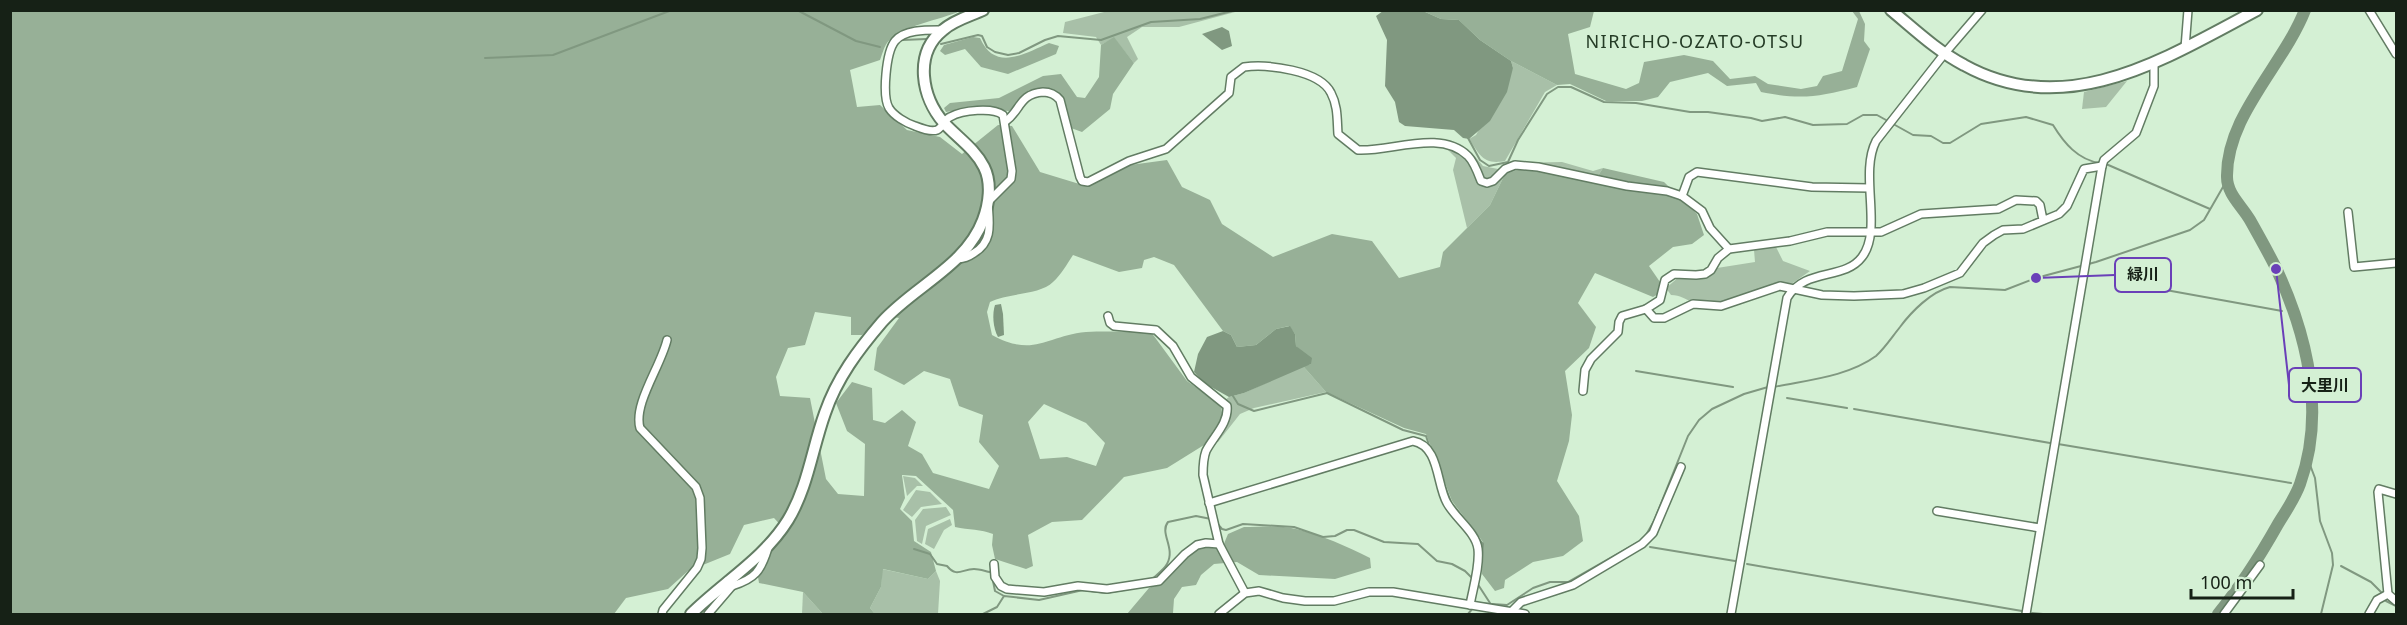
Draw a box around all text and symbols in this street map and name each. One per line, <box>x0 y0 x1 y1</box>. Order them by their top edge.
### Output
district label: NIRICHO-OZATO-OTSU <box>1585 29 1805 53</box>
callout: 緑川 <box>2115 258 2171 292</box>
text: 緑川 <box>2127 263 2159 285</box>
callout: 大里川 <box>2289 368 2361 402</box>
text: 大里川 <box>2301 374 2349 396</box>
scale bar <box>2191 562 2293 600</box>
text: 100 m <box>2200 570 2252 594</box>

